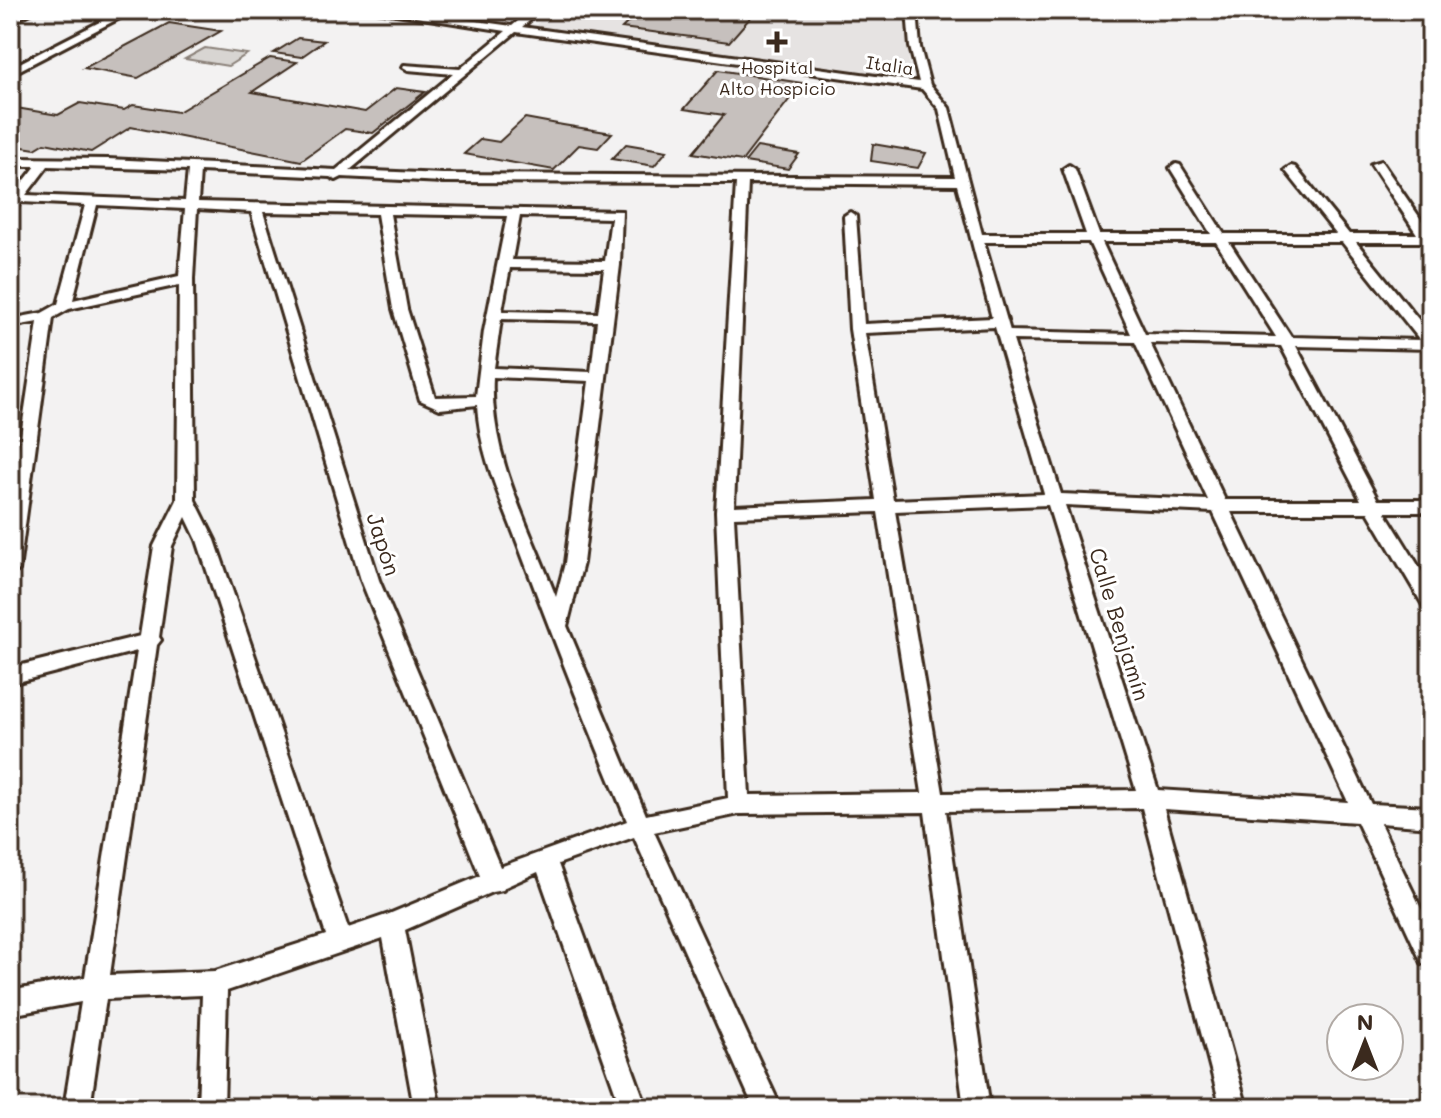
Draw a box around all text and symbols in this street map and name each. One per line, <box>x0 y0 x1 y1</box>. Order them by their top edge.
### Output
marker: Hospital Alto Hospicio <box>766 31 788 53</box>
street label: Italia <box>864 50 916 80</box>
place label: Hospital Alto Hospicio <box>719 55 836 100</box>
street label: Japón <box>360 509 408 579</box>
street label: Calle Benjamín <box>1083 544 1157 704</box>
north arrow <box>1325 1002 1405 1082</box>
text: N <box>1357 1007 1373 1036</box>

